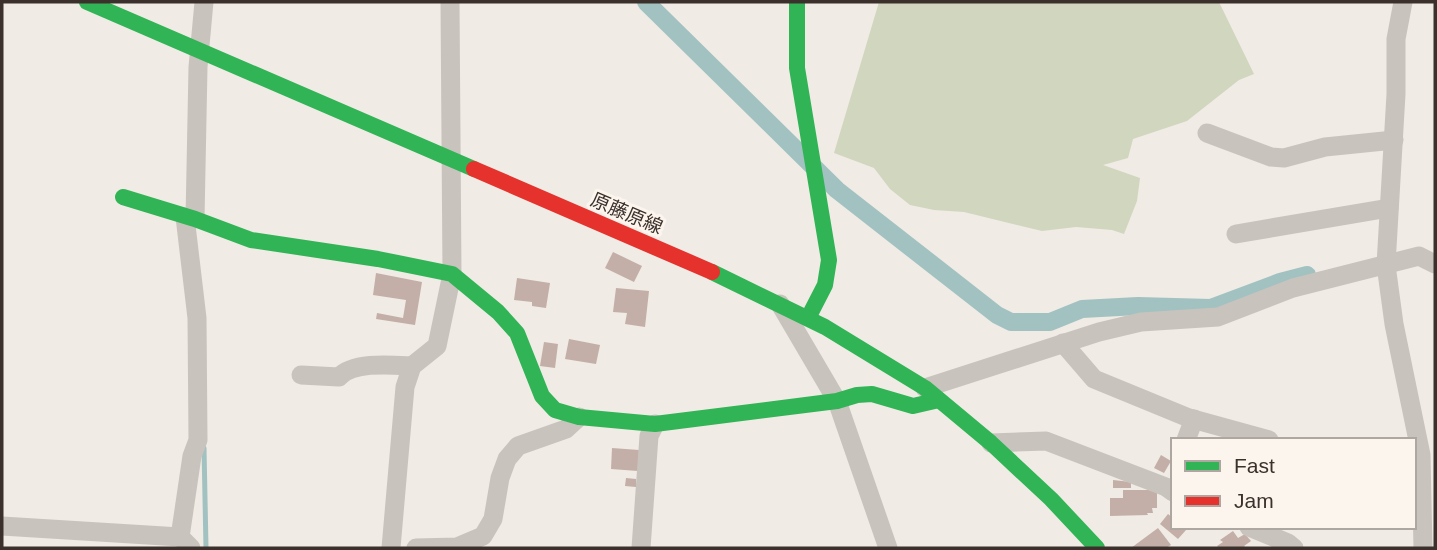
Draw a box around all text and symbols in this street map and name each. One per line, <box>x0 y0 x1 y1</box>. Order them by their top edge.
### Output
street label: 原藤原線 <box>588 189 666 238</box>
legend <box>1171 438 1416 529</box>
text: Fast <box>1234 454 1275 477</box>
text: Jam <box>1234 489 1274 512</box>

